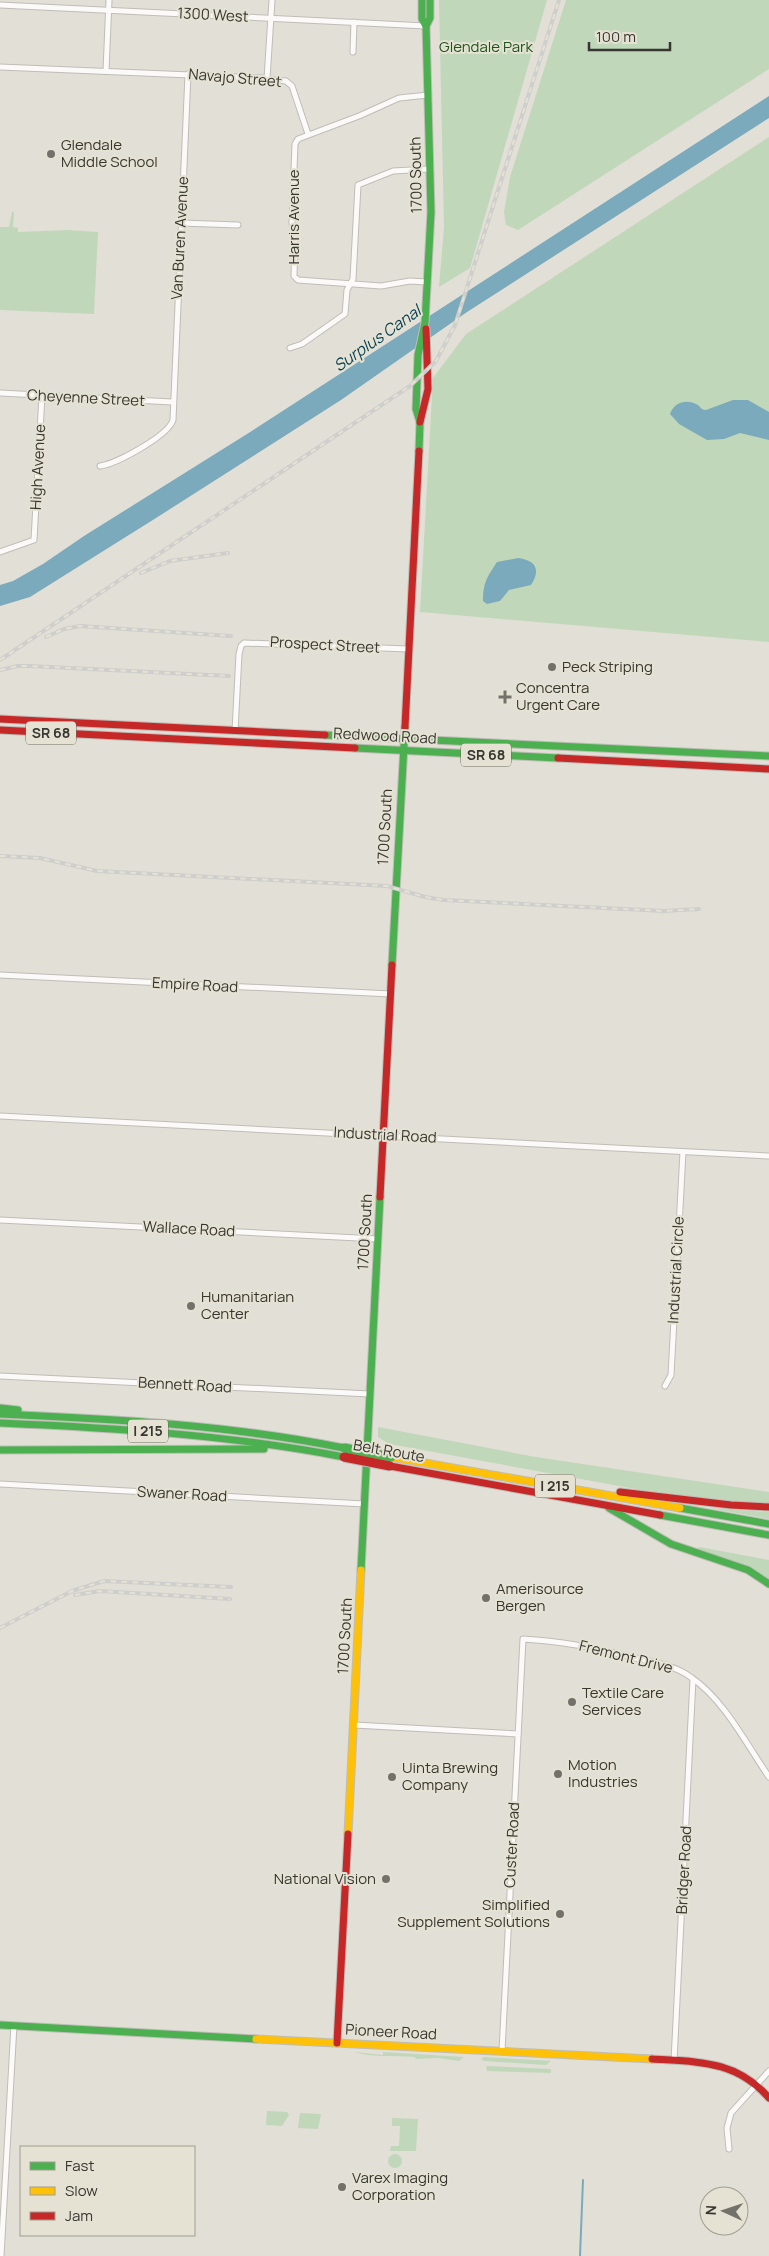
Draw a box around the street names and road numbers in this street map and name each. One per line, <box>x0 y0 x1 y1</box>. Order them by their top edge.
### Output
street label: 1300 West <box>177 2 249 27</box>
street label: Navajo Street <box>188 63 283 92</box>
street label: 1700 South <box>404 136 427 214</box>
street label: Harris Avenue <box>283 169 304 265</box>
street label: Van Buren Avenue <box>166 175 193 300</box>
street label: Cheyenne Street <box>27 384 146 411</box>
street label: High Avenue <box>25 423 50 510</box>
street label: Prospect Street <box>270 631 381 658</box>
road number: SR 68 <box>26 721 76 744</box>
street label: Redwood Road <box>333 722 437 749</box>
road number: SR 68 <box>461 744 511 766</box>
street label: 1700 South <box>372 788 397 866</box>
street label: Empire Road <box>151 972 239 997</box>
street label: Industrial Road <box>333 1121 437 1148</box>
street label: 1700 South <box>352 1193 377 1271</box>
street label: Industrial Circle <box>662 1215 689 1324</box>
street label: Wallace Road <box>142 1216 236 1241</box>
street label: Bennett Road <box>138 1372 232 1397</box>
road number: I 215 <box>128 1420 168 1442</box>
street label: Belt Route <box>352 1434 427 1467</box>
road number: I 215 <box>535 1474 575 1498</box>
street label: Swaner Road <box>136 1481 228 1506</box>
street label: 1700 South <box>332 1597 357 1675</box>
street label: Fremont Drive <box>577 1635 675 1678</box>
street label: Custer Road <box>499 1802 524 1888</box>
street label: Bridger Road <box>671 1825 696 1915</box>
street label: Pioneer Road <box>345 2019 437 2044</box>

